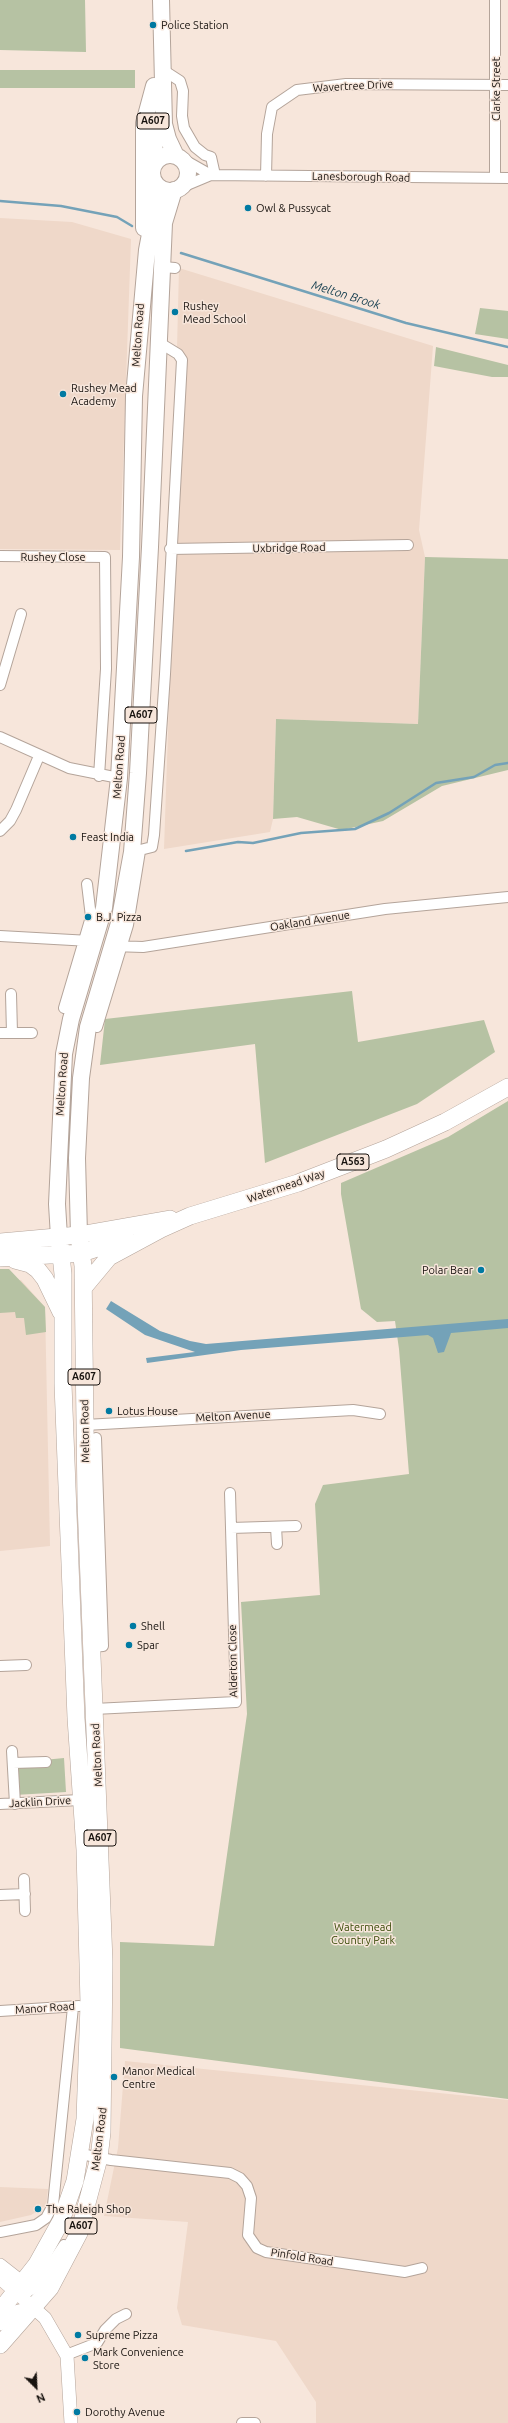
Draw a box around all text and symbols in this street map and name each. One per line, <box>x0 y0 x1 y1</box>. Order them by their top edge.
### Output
place label: Police Station <box>161 18 229 32</box>
marker: Police Station <box>148 20 158 30</box>
street label: Clarke Street <box>489 57 503 121</box>
street label: Wavertree Drive <box>313 77 393 95</box>
road number: A607 <box>137 113 169 129</box>
street label: Lanesborough Road <box>312 170 410 184</box>
place label: Owl & Pussycat <box>256 201 331 215</box>
marker: Owl & Pussycat <box>243 203 253 213</box>
water label: Melton Brook <box>310 278 382 312</box>
place label: Rushey Mead School <box>183 299 246 325</box>
street label: Melton Road <box>129 303 147 367</box>
marker: Rushey Mead School <box>170 307 180 317</box>
place label: Rushey Mead Academy <box>71 381 137 407</box>
marker: Rushey Mead Academy <box>58 389 68 399</box>
street label: Uxbridge Road <box>252 541 326 555</box>
street label: Rushey Close <box>21 550 85 564</box>
road number: A607 <box>125 707 157 723</box>
street label: Melton Road <box>110 735 128 799</box>
place label: Feast India <box>81 830 134 844</box>
marker: Feast India <box>68 832 78 842</box>
street label: Oakland Avenue <box>269 908 351 934</box>
place label: B.J. Pizza <box>96 910 142 924</box>
marker: B.J. Pizza <box>83 912 93 922</box>
street label: Melton Road <box>53 1052 71 1116</box>
road number: A563 <box>337 1154 369 1170</box>
street label: Watermead Way <box>245 1167 327 1205</box>
place label: Polar Bear <box>422 1263 473 1277</box>
marker: Polar Bear <box>476 1265 486 1275</box>
road number: A607 <box>68 1369 100 1385</box>
street label: Melton Road <box>78 1399 92 1463</box>
place label: Lotus House <box>117 1404 178 1418</box>
marker: Lotus House <box>104 1406 114 1416</box>
street label: Melton Avenue <box>195 1407 271 1425</box>
place label: Shell <box>141 1619 165 1633</box>
marker: Shell <box>128 1621 138 1631</box>
street label: Alderton Close <box>226 1624 240 1698</box>
place label: Spar <box>137 1638 159 1652</box>
marker: Spar <box>124 1640 134 1650</box>
street label: Melton Road <box>89 1723 105 1787</box>
street label: Jacklin Drive <box>9 1794 71 1810</box>
road number: A607 <box>84 1830 116 1846</box>
park label: Watermead Country Park <box>331 1920 395 1946</box>
street label: Manor Road <box>15 1999 75 2017</box>
place label: Manor Medical Centre <box>122 2064 195 2090</box>
marker: Manor Medical Centre <box>109 2072 119 2082</box>
street label: Melton Road <box>89 2107 109 2171</box>
place label: The Raleigh Shop <box>46 2202 131 2216</box>
marker: The Raleigh Shop <box>33 2204 43 2214</box>
road number: A607 <box>65 2218 97 2234</box>
street label: Pinfold Road <box>270 2246 334 2268</box>
place label: Supreme Pizza <box>86 2328 158 2342</box>
marker: Supreme Pizza <box>73 2330 83 2340</box>
place label: Mark Convenience Store <box>93 2345 184 2371</box>
marker: Mark Convenience Store <box>80 2353 90 2363</box>
north arrow <box>16 2367 56 2407</box>
text: N <box>35 2391 47 2405</box>
place label: Dorothy Avenue <box>85 2405 165 2419</box>
marker: Dorothy Avenue <box>72 2407 82 2417</box>

